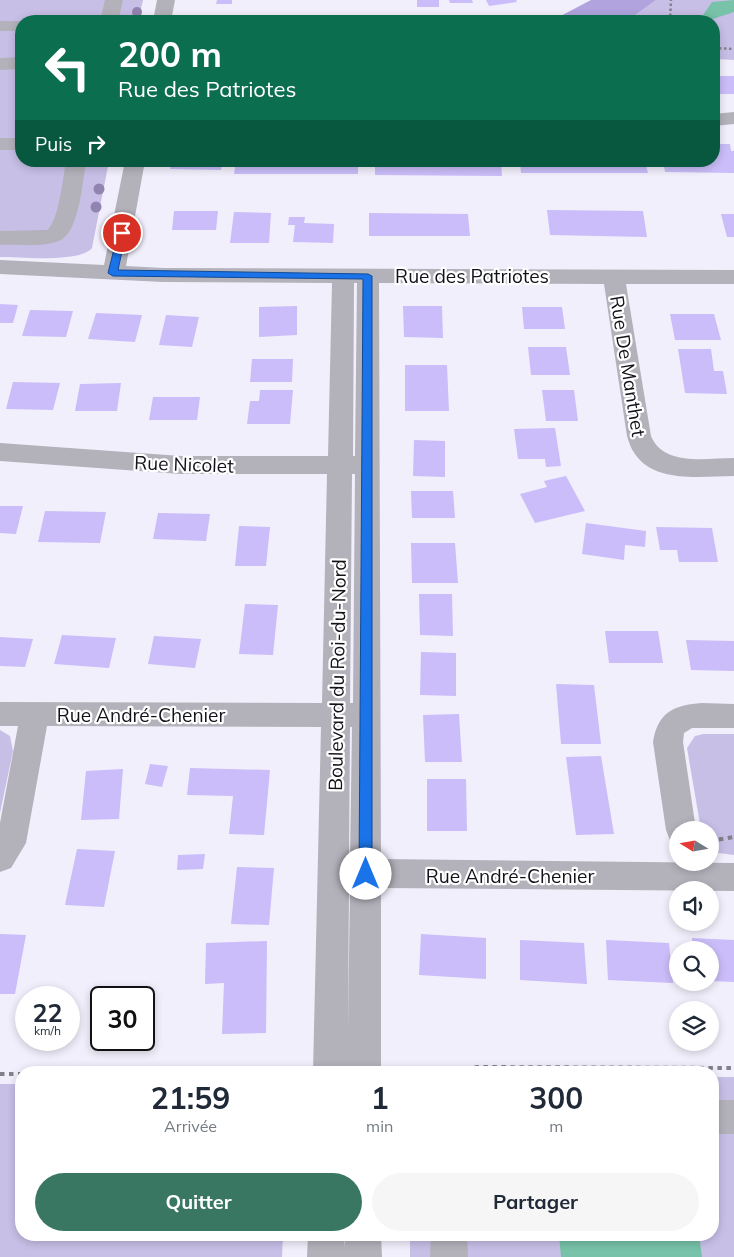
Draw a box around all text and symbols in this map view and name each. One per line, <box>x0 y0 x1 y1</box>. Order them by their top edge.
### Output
text: 200 m <box>118 32 222 76</box>
icon: left <box>35 35 100 100</box>
text: Rue des Patriotes <box>118 75 296 103</box>
icon: right <box>82 130 110 158</box>
text: Puis <box>35 132 72 156</box>
pin <box>101 212 143 254</box>
icon: arrive <box>108 219 136 247</box>
street label: Rue des Patriotes <box>395 264 549 288</box>
street label: Rue De Manthet <box>605 294 651 439</box>
street label: Rue Nicolet <box>134 450 235 478</box>
street label: Boulevard du Roi-du-Nord <box>323 559 351 791</box>
street label: Rue André-Chenier <box>57 703 225 727</box>
north arrow <box>669 821 719 871</box>
map controls <box>669 821 719 1051</box>
position arrow <box>339 847 391 899</box>
street label: Rue André-Chenier <box>426 864 594 888</box>
button: sound <box>669 881 719 931</box>
button: search <box>669 941 719 991</box>
speed limit sign: 30 <box>90 986 155 1051</box>
text: 22 <box>32 997 63 1028</box>
button: layers <box>669 1001 719 1051</box>
text: km/h <box>34 1023 61 1038</box>
text: 21:59 <box>151 1079 230 1117</box>
text: 1 <box>371 1079 389 1117</box>
text: 300 <box>529 1079 583 1117</box>
text: Arrivée <box>164 1116 217 1136</box>
text: min <box>366 1116 393 1136</box>
text: m <box>549 1116 563 1136</box>
button: Quitter <box>35 1173 362 1231</box>
button: Partager <box>372 1173 699 1231</box>

